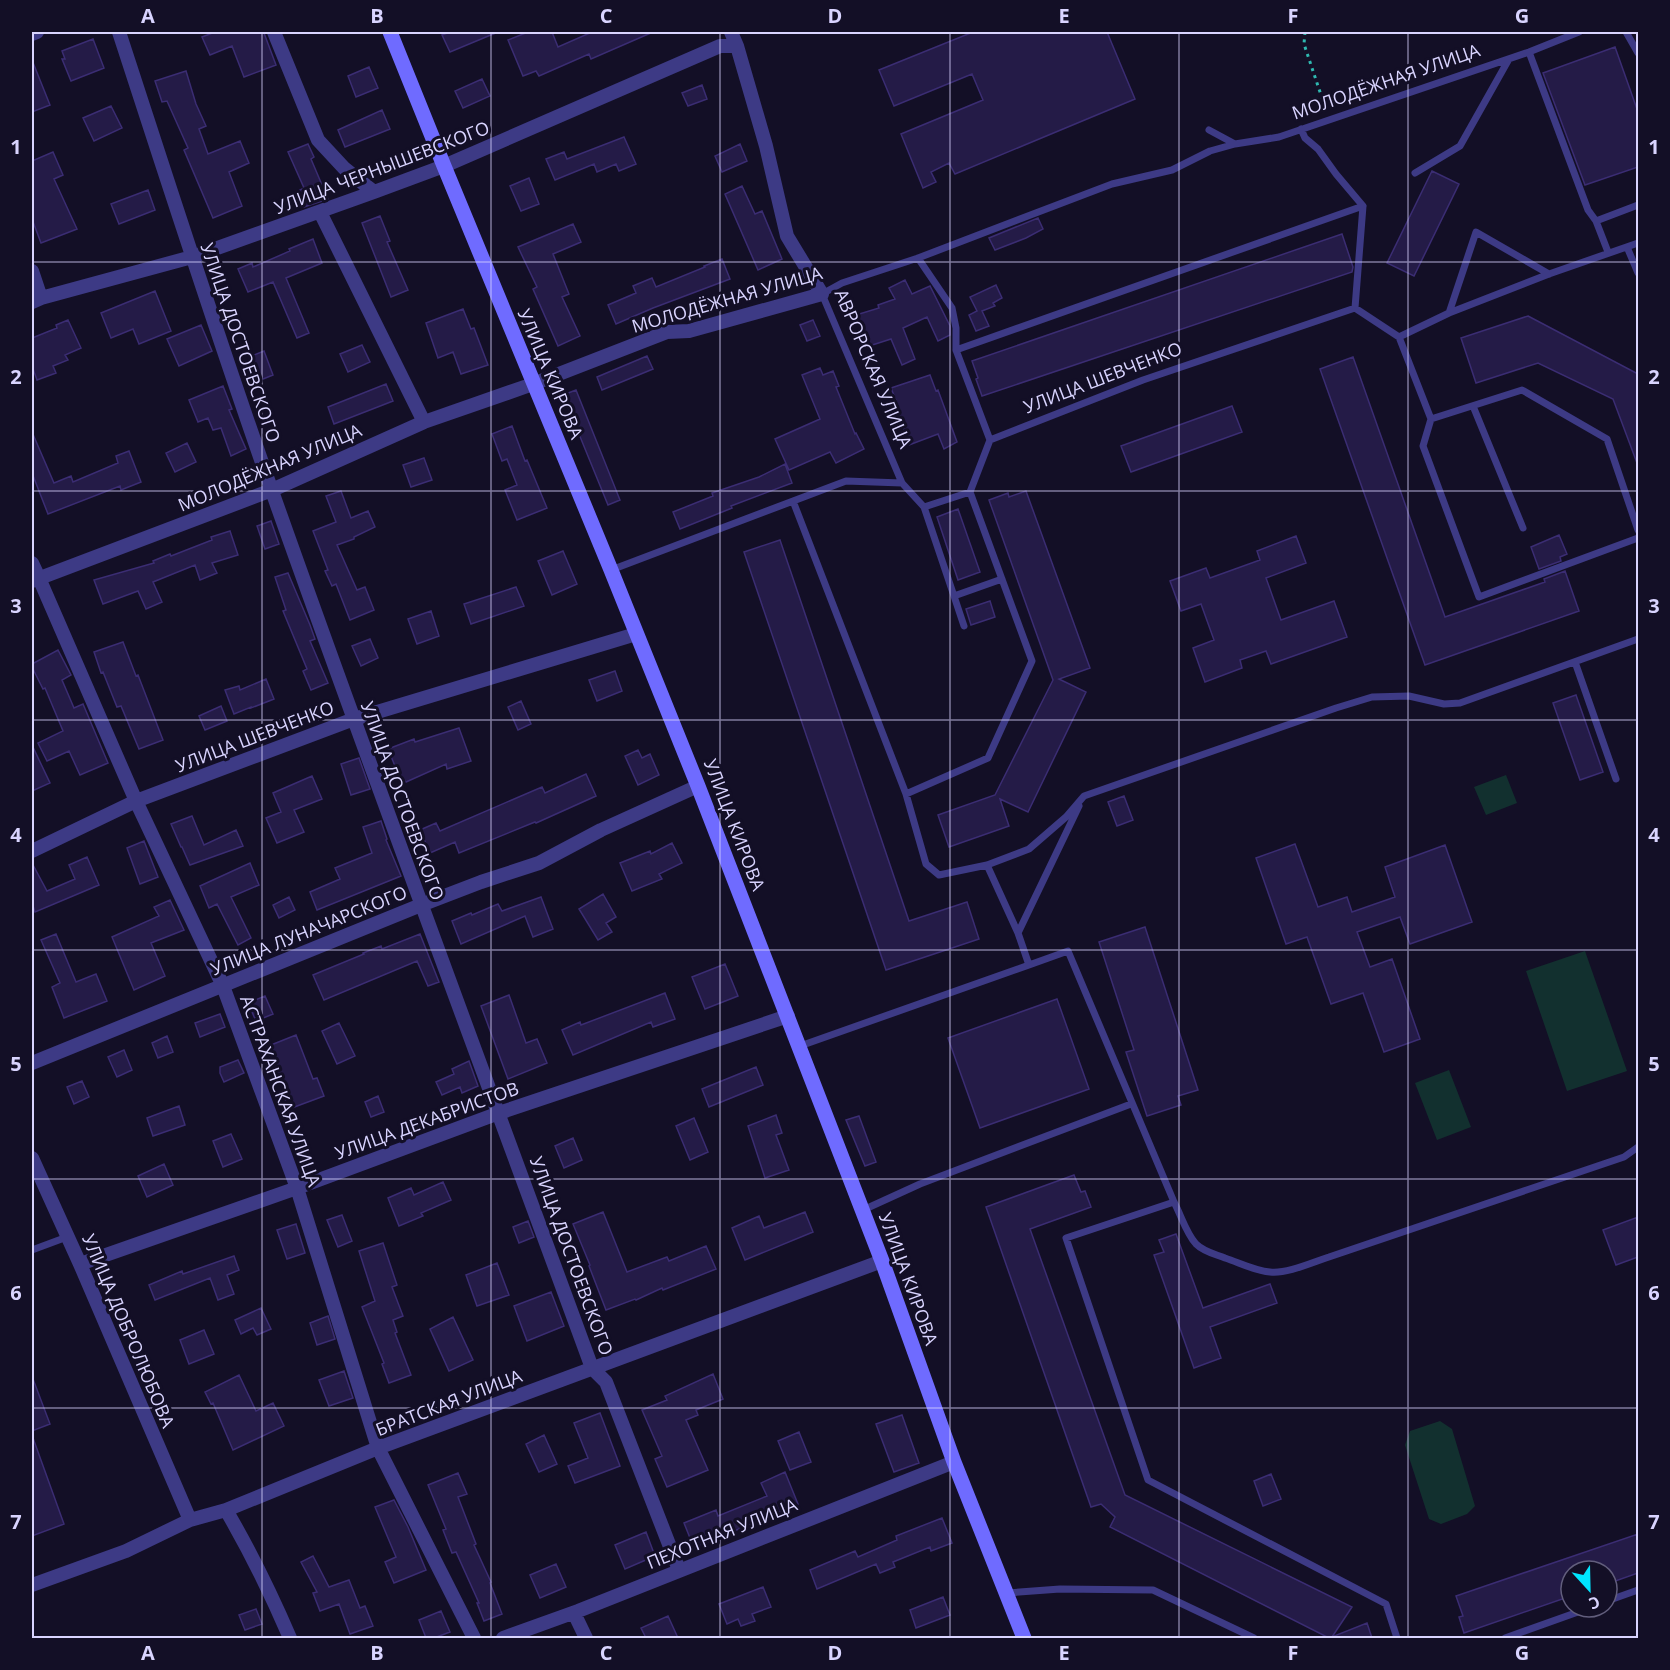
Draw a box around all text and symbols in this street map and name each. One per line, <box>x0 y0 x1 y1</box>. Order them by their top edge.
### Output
text: A <box>141 2 155 29</box>
text: B <box>370 2 384 29</box>
text: C <box>600 2 613 29</box>
text: D <box>828 2 842 29</box>
text: E <box>1058 2 1070 29</box>
text: F <box>1288 2 1298 29</box>
text: G <box>1515 2 1529 29</box>
street label: МОЛОДЁЖНАЯ УЛИЦА <box>1289 37 1483 124</box>
street label: УЛИЦА ЧЕРНЫШЕВСКОГО <box>271 115 493 219</box>
text: 1 <box>10 133 22 160</box>
text: 1 <box>1648 133 1660 160</box>
street label: УЛИЦА ДОСТОЕВСКОГО <box>195 240 286 446</box>
street label: МОЛОДЁЖНАЯ УЛИЦА <box>629 260 825 338</box>
street label: АВРОРСКАЯ УЛИЦА <box>830 285 919 452</box>
street label: УЛИЦА КИРОВА <box>513 305 589 443</box>
street label: УЛИЦА ШЕВЧЕНКО <box>1020 336 1185 418</box>
text: 2 <box>10 363 22 390</box>
text: 2 <box>1648 363 1660 390</box>
street label: МОЛОДЁЖНАЯ УЛИЦА <box>174 417 366 517</box>
text: 3 <box>10 592 22 619</box>
text: 3 <box>1648 592 1660 619</box>
street label: УЛИЦА ШЕВЧЕНКО <box>172 695 337 777</box>
street label: УЛИЦА ДОСТОЕВСКОГО <box>356 698 450 903</box>
street label: УЛИЦА КИРОВА <box>699 755 771 895</box>
text: 4 <box>10 821 22 848</box>
text: 4 <box>1648 821 1660 848</box>
street label: УЛИЦА ЛУНАЧАРСКОГО <box>207 880 410 980</box>
street label: АСТРАХАНСКАЯ УЛИЦА <box>235 992 327 1190</box>
text: 5 <box>10 1050 22 1077</box>
text: 5 <box>1648 1050 1660 1077</box>
street label: УЛИЦА ДЕКАБРИСТОВ <box>331 1076 522 1164</box>
street label: УЛИЦА ДОСТОЕВСКОГО <box>525 1153 619 1358</box>
street label: УЛИЦА КИРОВА <box>874 1209 944 1349</box>
street label: УЛИЦА ДОБРОЛЮБОВА <box>77 1230 181 1432</box>
text: 6 <box>10 1279 22 1306</box>
text: 6 <box>1648 1279 1660 1306</box>
street label: БРАТСКАЯ УЛИЦА <box>372 1363 526 1441</box>
street label: ПЕХОТНАЯ УЛИЦА <box>643 1492 801 1574</box>
text: 7 <box>10 1508 22 1535</box>
text: 7 <box>1648 1508 1660 1535</box>
north arrow <box>1559 1559 1619 1619</box>
text: С <box>1586 1591 1603 1615</box>
text: A <box>141 1639 155 1666</box>
text: B <box>370 1639 384 1666</box>
text: C <box>600 1639 613 1666</box>
text: D <box>828 1639 842 1666</box>
text: E <box>1058 1639 1070 1666</box>
text: F <box>1288 1639 1298 1666</box>
text: G <box>1515 1639 1529 1666</box>

